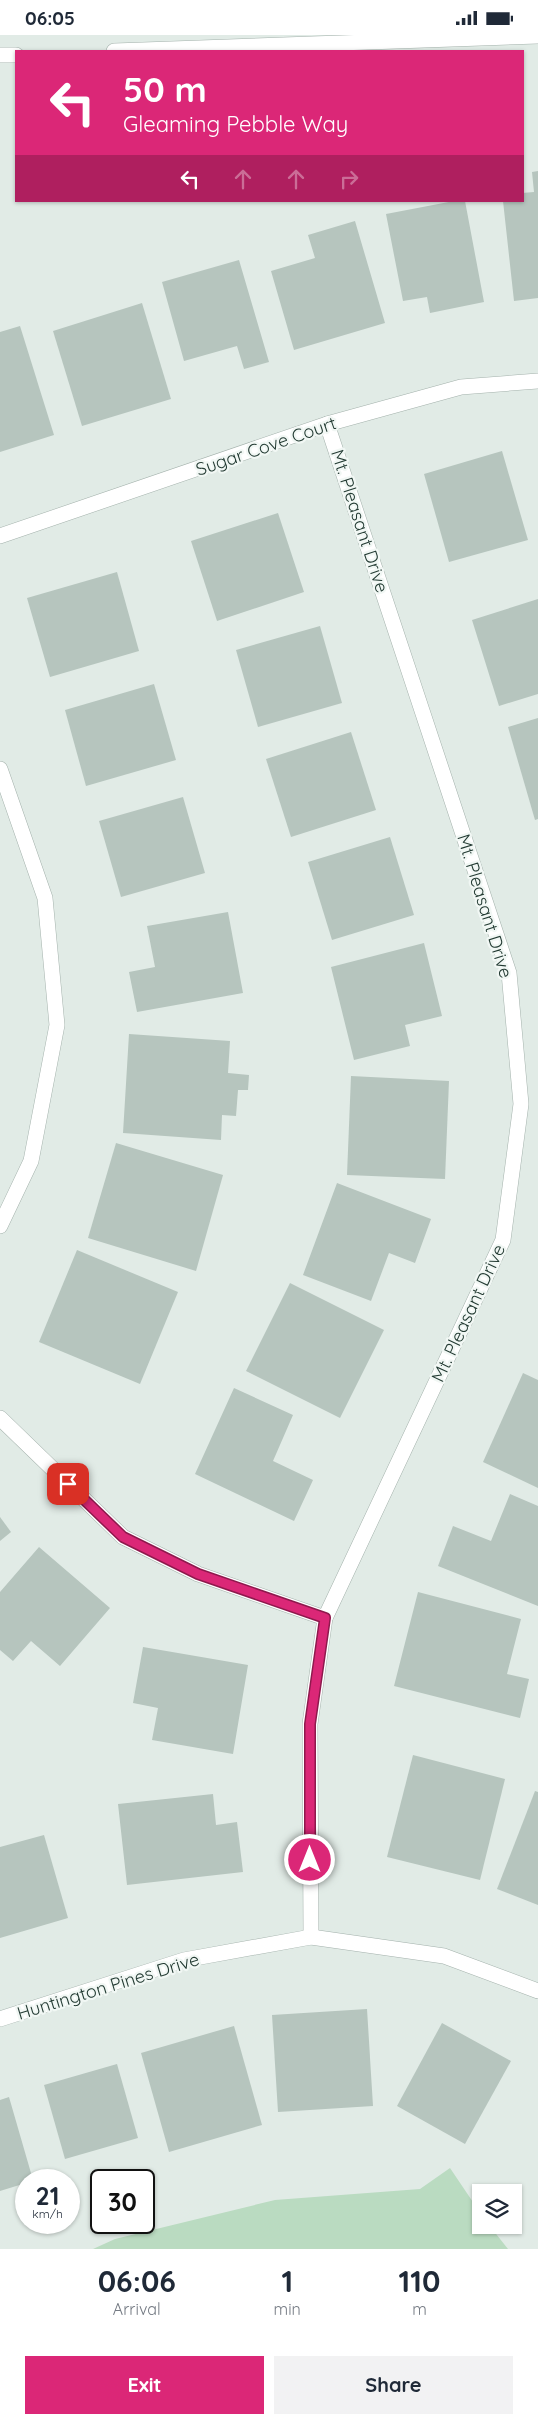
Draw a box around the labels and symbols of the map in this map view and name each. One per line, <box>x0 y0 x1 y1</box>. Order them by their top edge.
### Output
street label: Sugar Cove Court <box>193 411 339 481</box>
street label: Mt. Pleasant Drive <box>326 446 394 596</box>
street label: Mt. Pleasant Drive <box>452 831 518 981</box>
street label: Mt. Pleasant Drive <box>426 1241 510 1385</box>
pin <box>47 1463 89 1505</box>
position arrow <box>283 1833 335 1885</box>
street label: Huntington Pines Drive <box>14 1947 202 2025</box>
speed limit sign: 30 <box>90 2169 155 2234</box>

